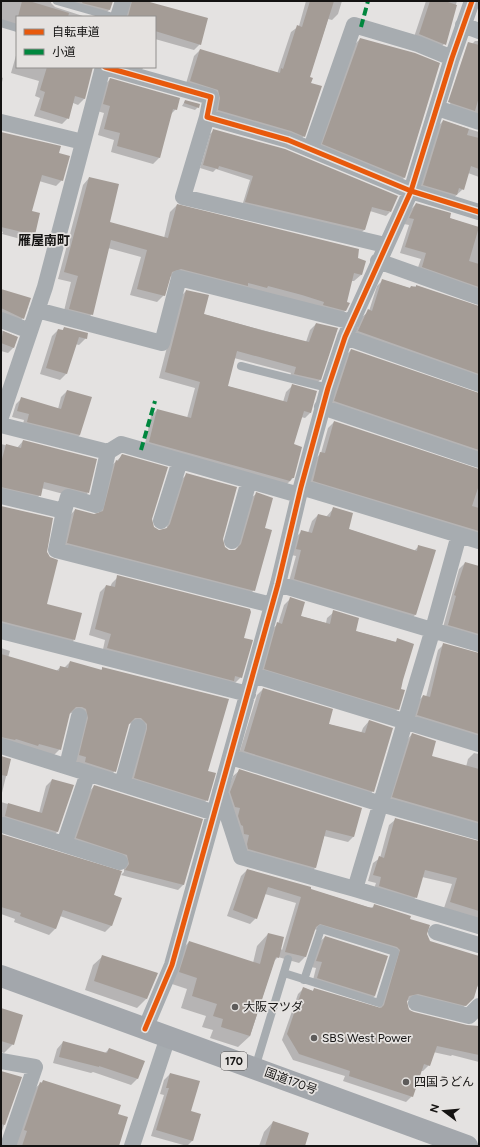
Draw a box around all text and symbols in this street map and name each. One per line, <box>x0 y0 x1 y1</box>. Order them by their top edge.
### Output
legend <box>16 16 156 68</box>
text: 自転車道 <box>52 25 100 39</box>
text: 小道 <box>52 45 76 59</box>
district label: 雁屋南町 <box>18 233 70 248</box>
place label: 大阪マツダ <box>243 1000 303 1014</box>
marker: 大阪マツダ <box>230 1002 240 1012</box>
place label: SBS West Power <box>322 1031 411 1045</box>
marker: SBS West Power <box>309 1033 319 1043</box>
road number: 170 <box>221 1052 247 1070</box>
street label: 国道170号 <box>263 1065 319 1097</box>
place label: 四国うどん <box>414 1075 474 1089</box>
marker: 四国うどん <box>401 1077 411 1087</box>
north arrow <box>424 1091 464 1131</box>
text: N <box>427 1102 442 1114</box>

